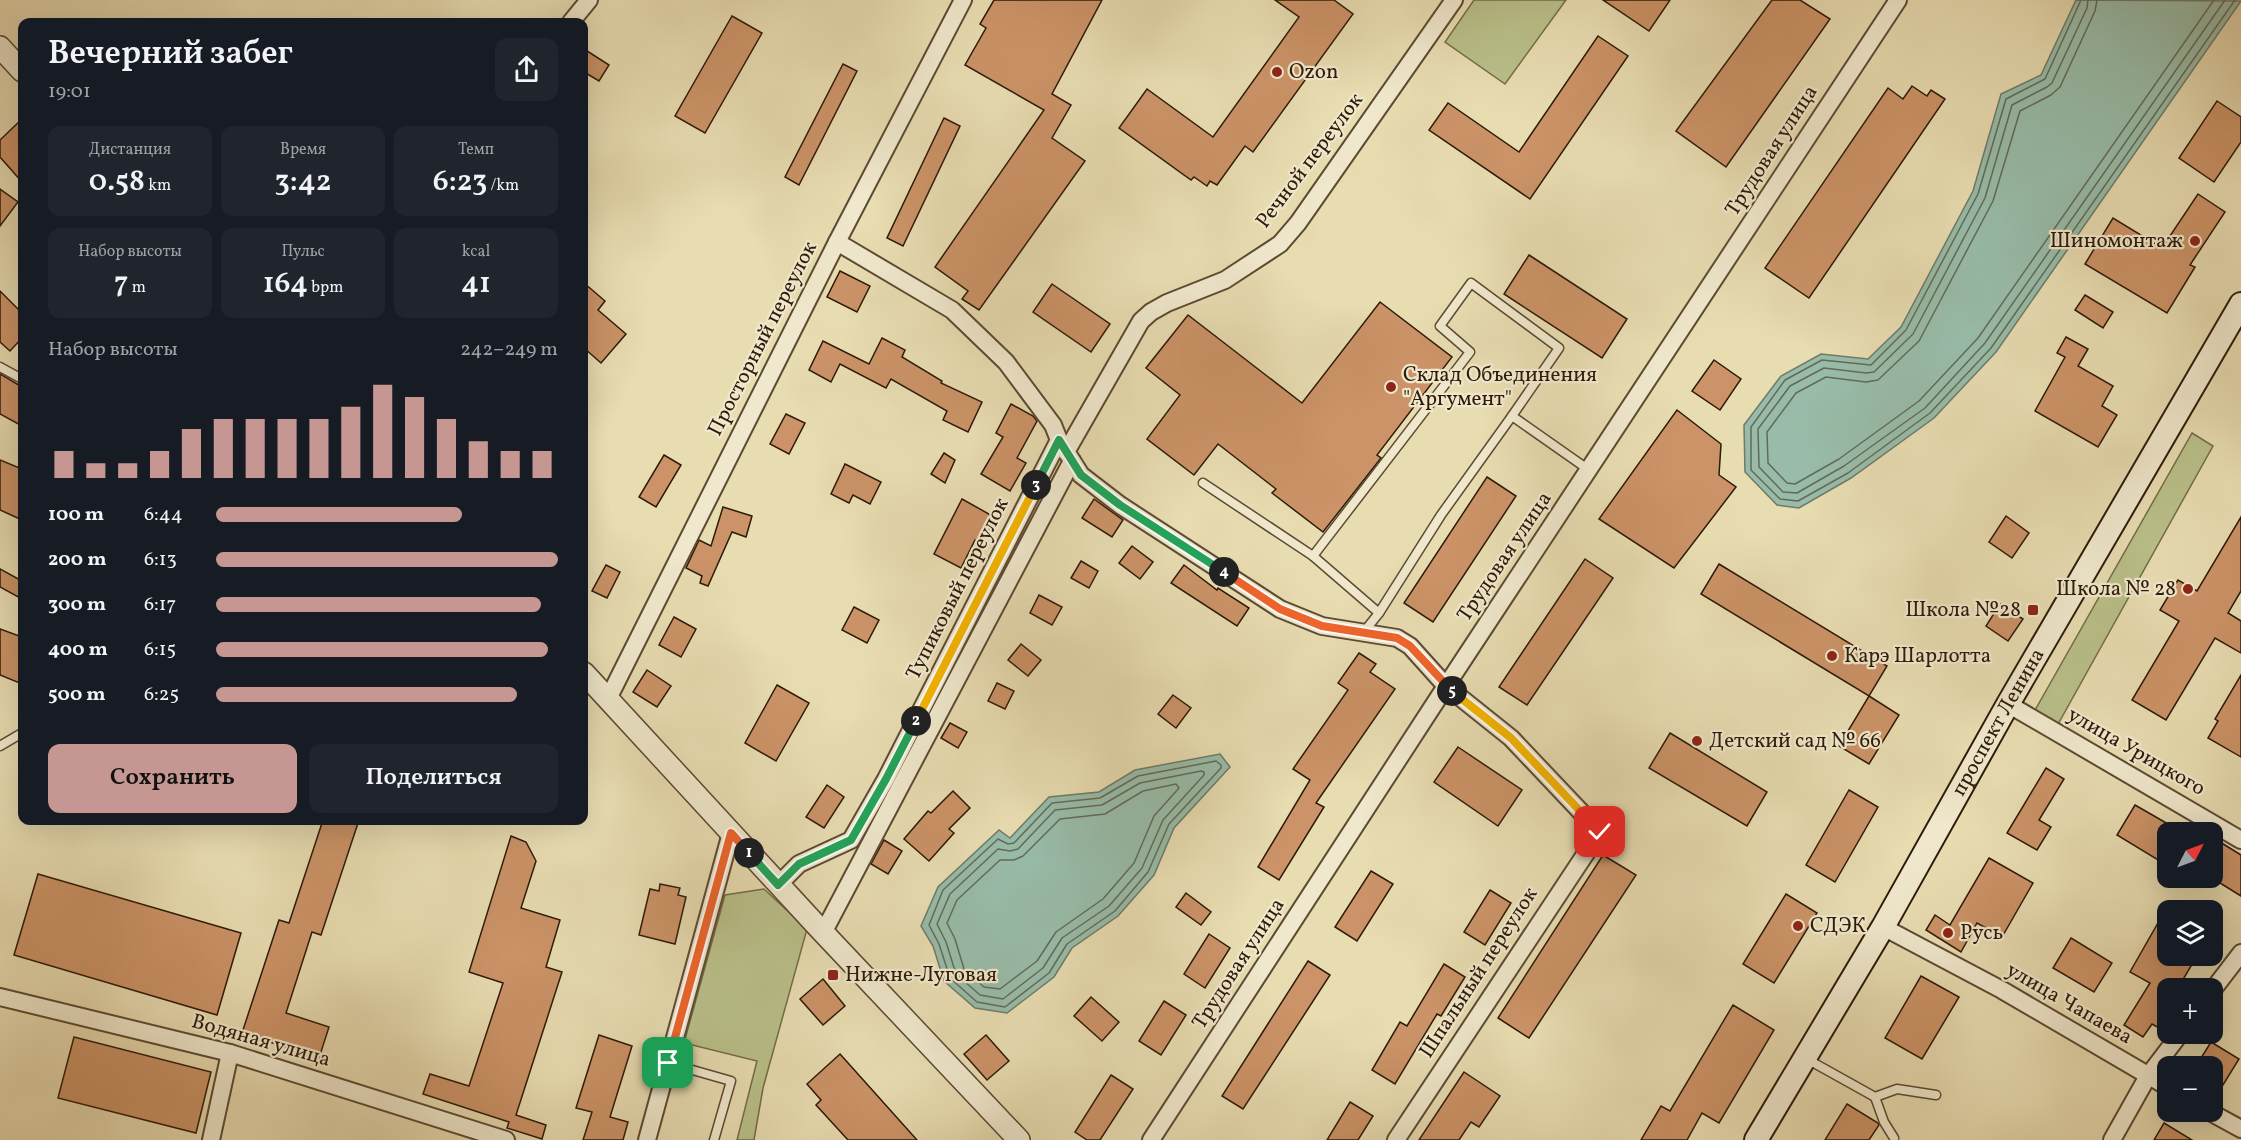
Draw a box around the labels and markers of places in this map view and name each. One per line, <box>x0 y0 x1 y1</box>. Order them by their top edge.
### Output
place label: Ozon <box>1289 58 1339 87</box>
marker: Ozon <box>1270 65 1284 79</box>
place label: Шиномонтаж <box>2050 227 2183 256</box>
marker: Шиномонтаж <box>2188 234 2202 248</box>
place label: Склад Объединения "Аргумент" <box>1403 361 1597 414</box>
marker: Склад Объединения "Аргумент" <box>1384 380 1398 394</box>
pin: 3 <box>1021 470 1051 500</box>
pin: 4 <box>1209 557 1239 587</box>
place label: Школа № 28 <box>2056 575 2176 604</box>
marker: Школа № 28 <box>2181 582 2195 596</box>
place label: Школа №28 <box>1905 596 2021 625</box>
marker: Школа №28 <box>2026 603 2040 617</box>
place label: Карэ Шарлотта <box>1844 642 1991 671</box>
marker: Карэ Шарлотта <box>1825 649 1839 663</box>
pin: 5 <box>1437 676 1467 706</box>
pin: 2 <box>901 706 931 736</box>
place label: Детский сад № 66 <box>1709 727 1881 756</box>
marker: Детский сад № 66 <box>1690 734 1704 748</box>
pin <box>1574 806 1625 857</box>
pin: 1 <box>734 838 764 868</box>
place label: СДЭК <box>1810 912 1866 941</box>
marker: СДЭК <box>1791 919 1805 933</box>
place label: Русь <box>1960 919 2003 948</box>
marker: Русь <box>1941 926 1955 940</box>
place label: Нижне-Луговая <box>845 961 997 990</box>
marker: Нижне-Луговая <box>826 968 840 982</box>
pin <box>642 1037 693 1088</box>

